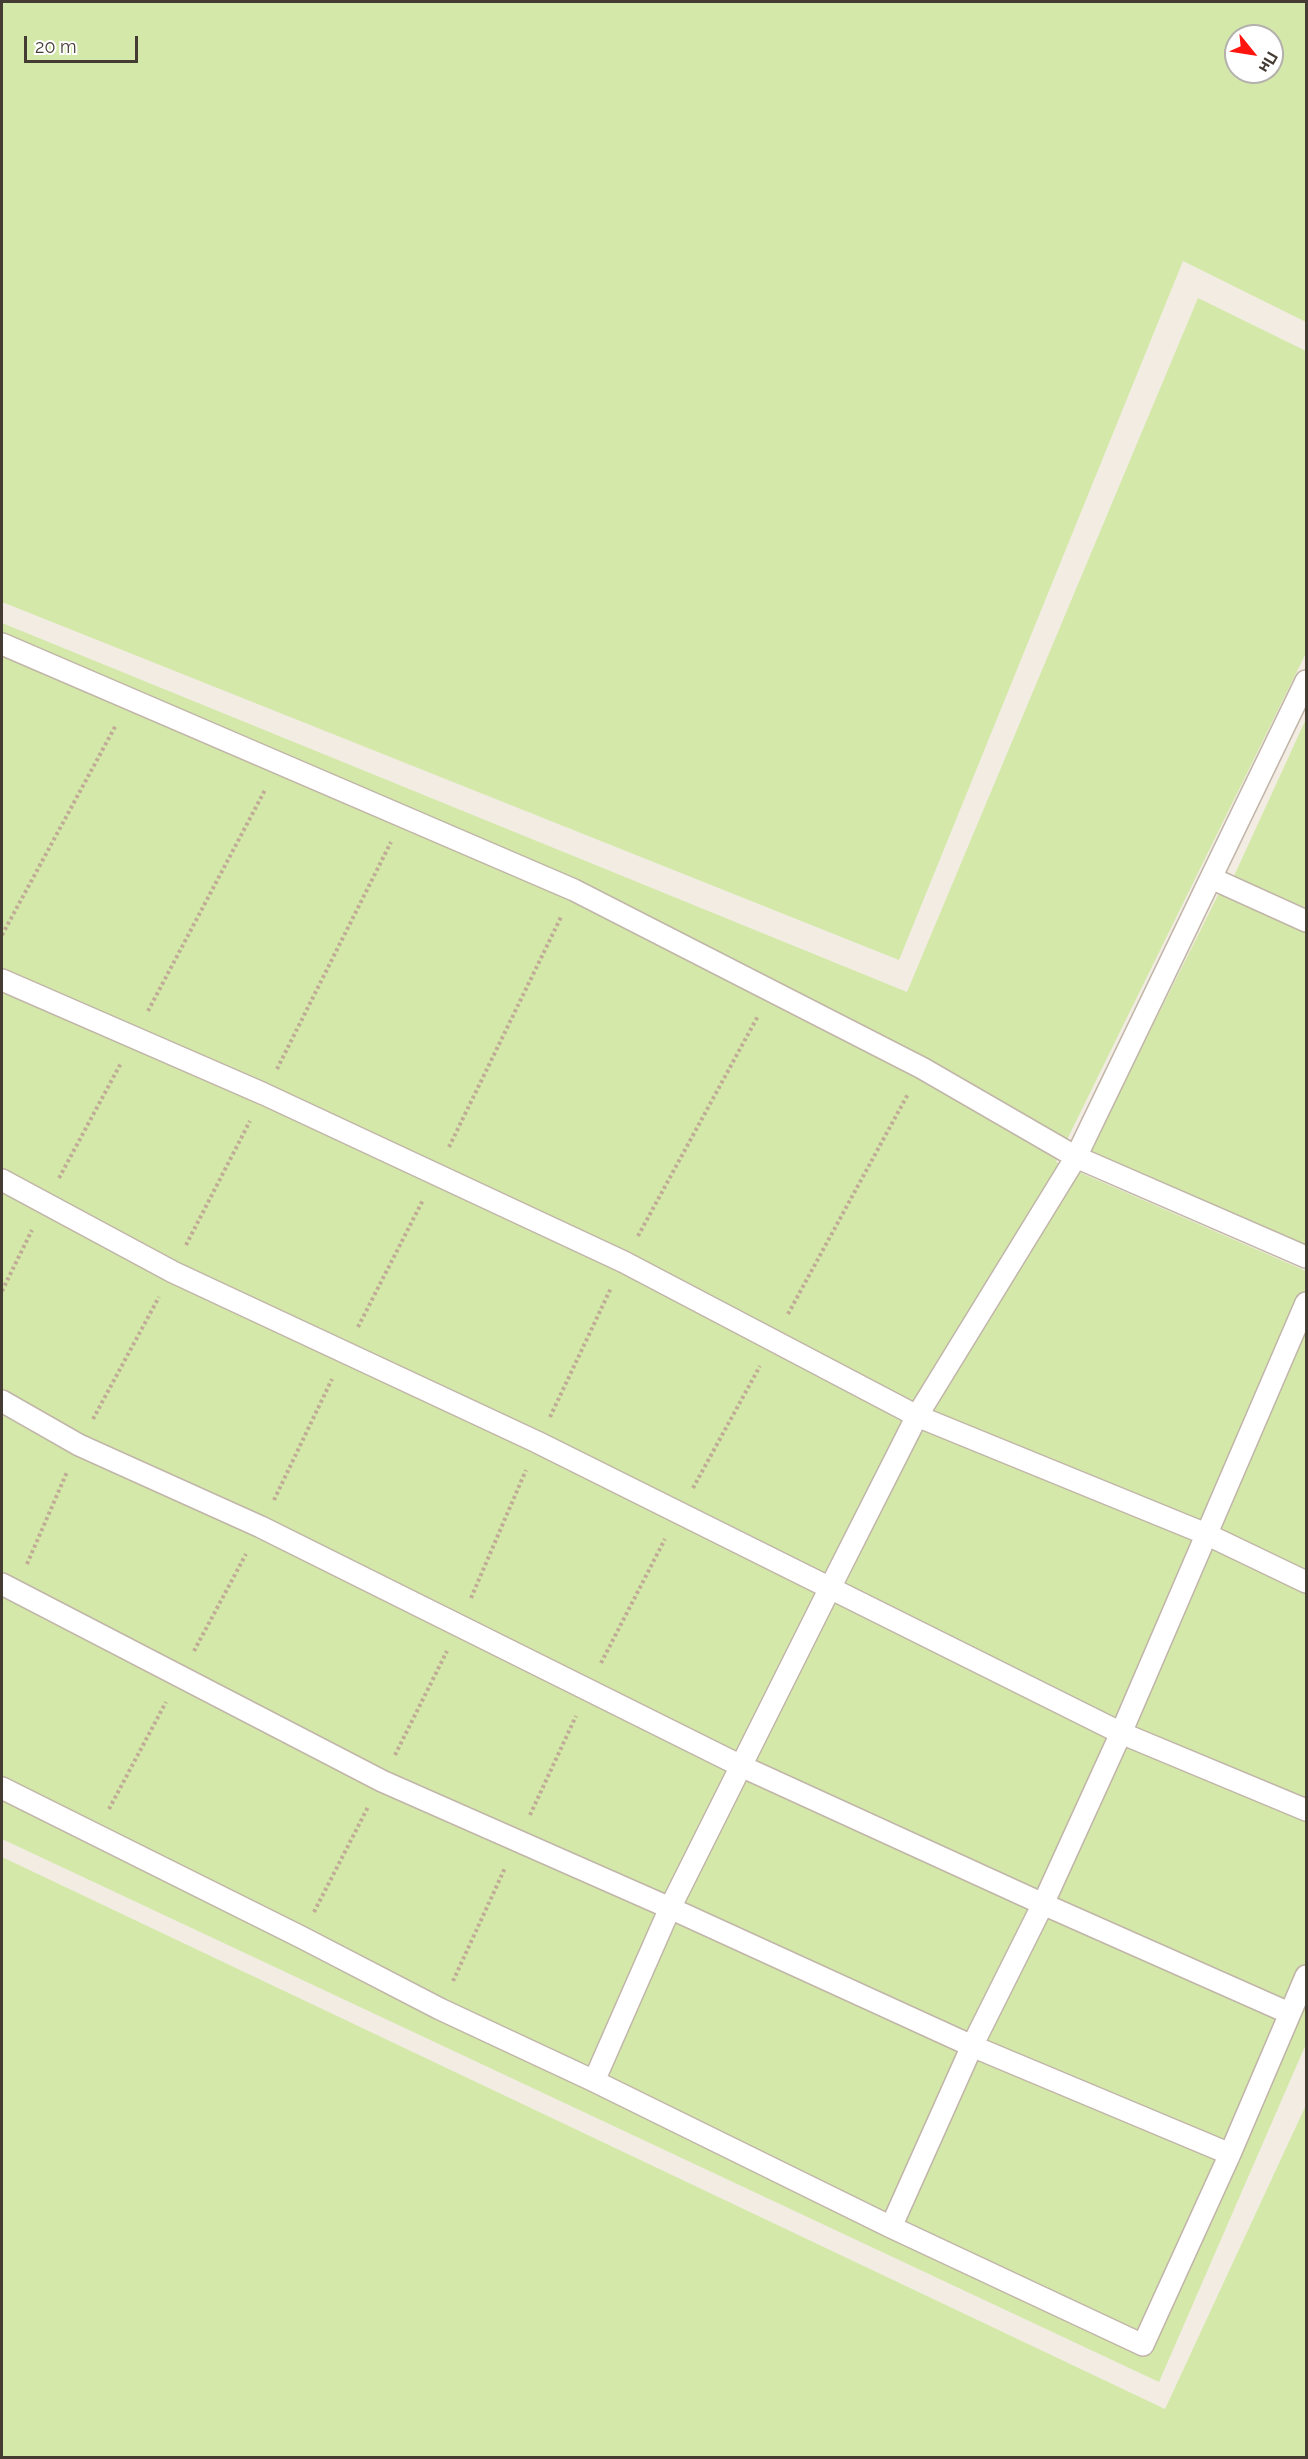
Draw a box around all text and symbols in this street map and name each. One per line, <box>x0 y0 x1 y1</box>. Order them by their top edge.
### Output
scale bar <box>27 24 141 62</box>
north arrow <box>1224 24 1284 84</box>
text: 20 m <box>35 36 77 57</box>
text: Пн <box>1255 48 1282 76</box>

